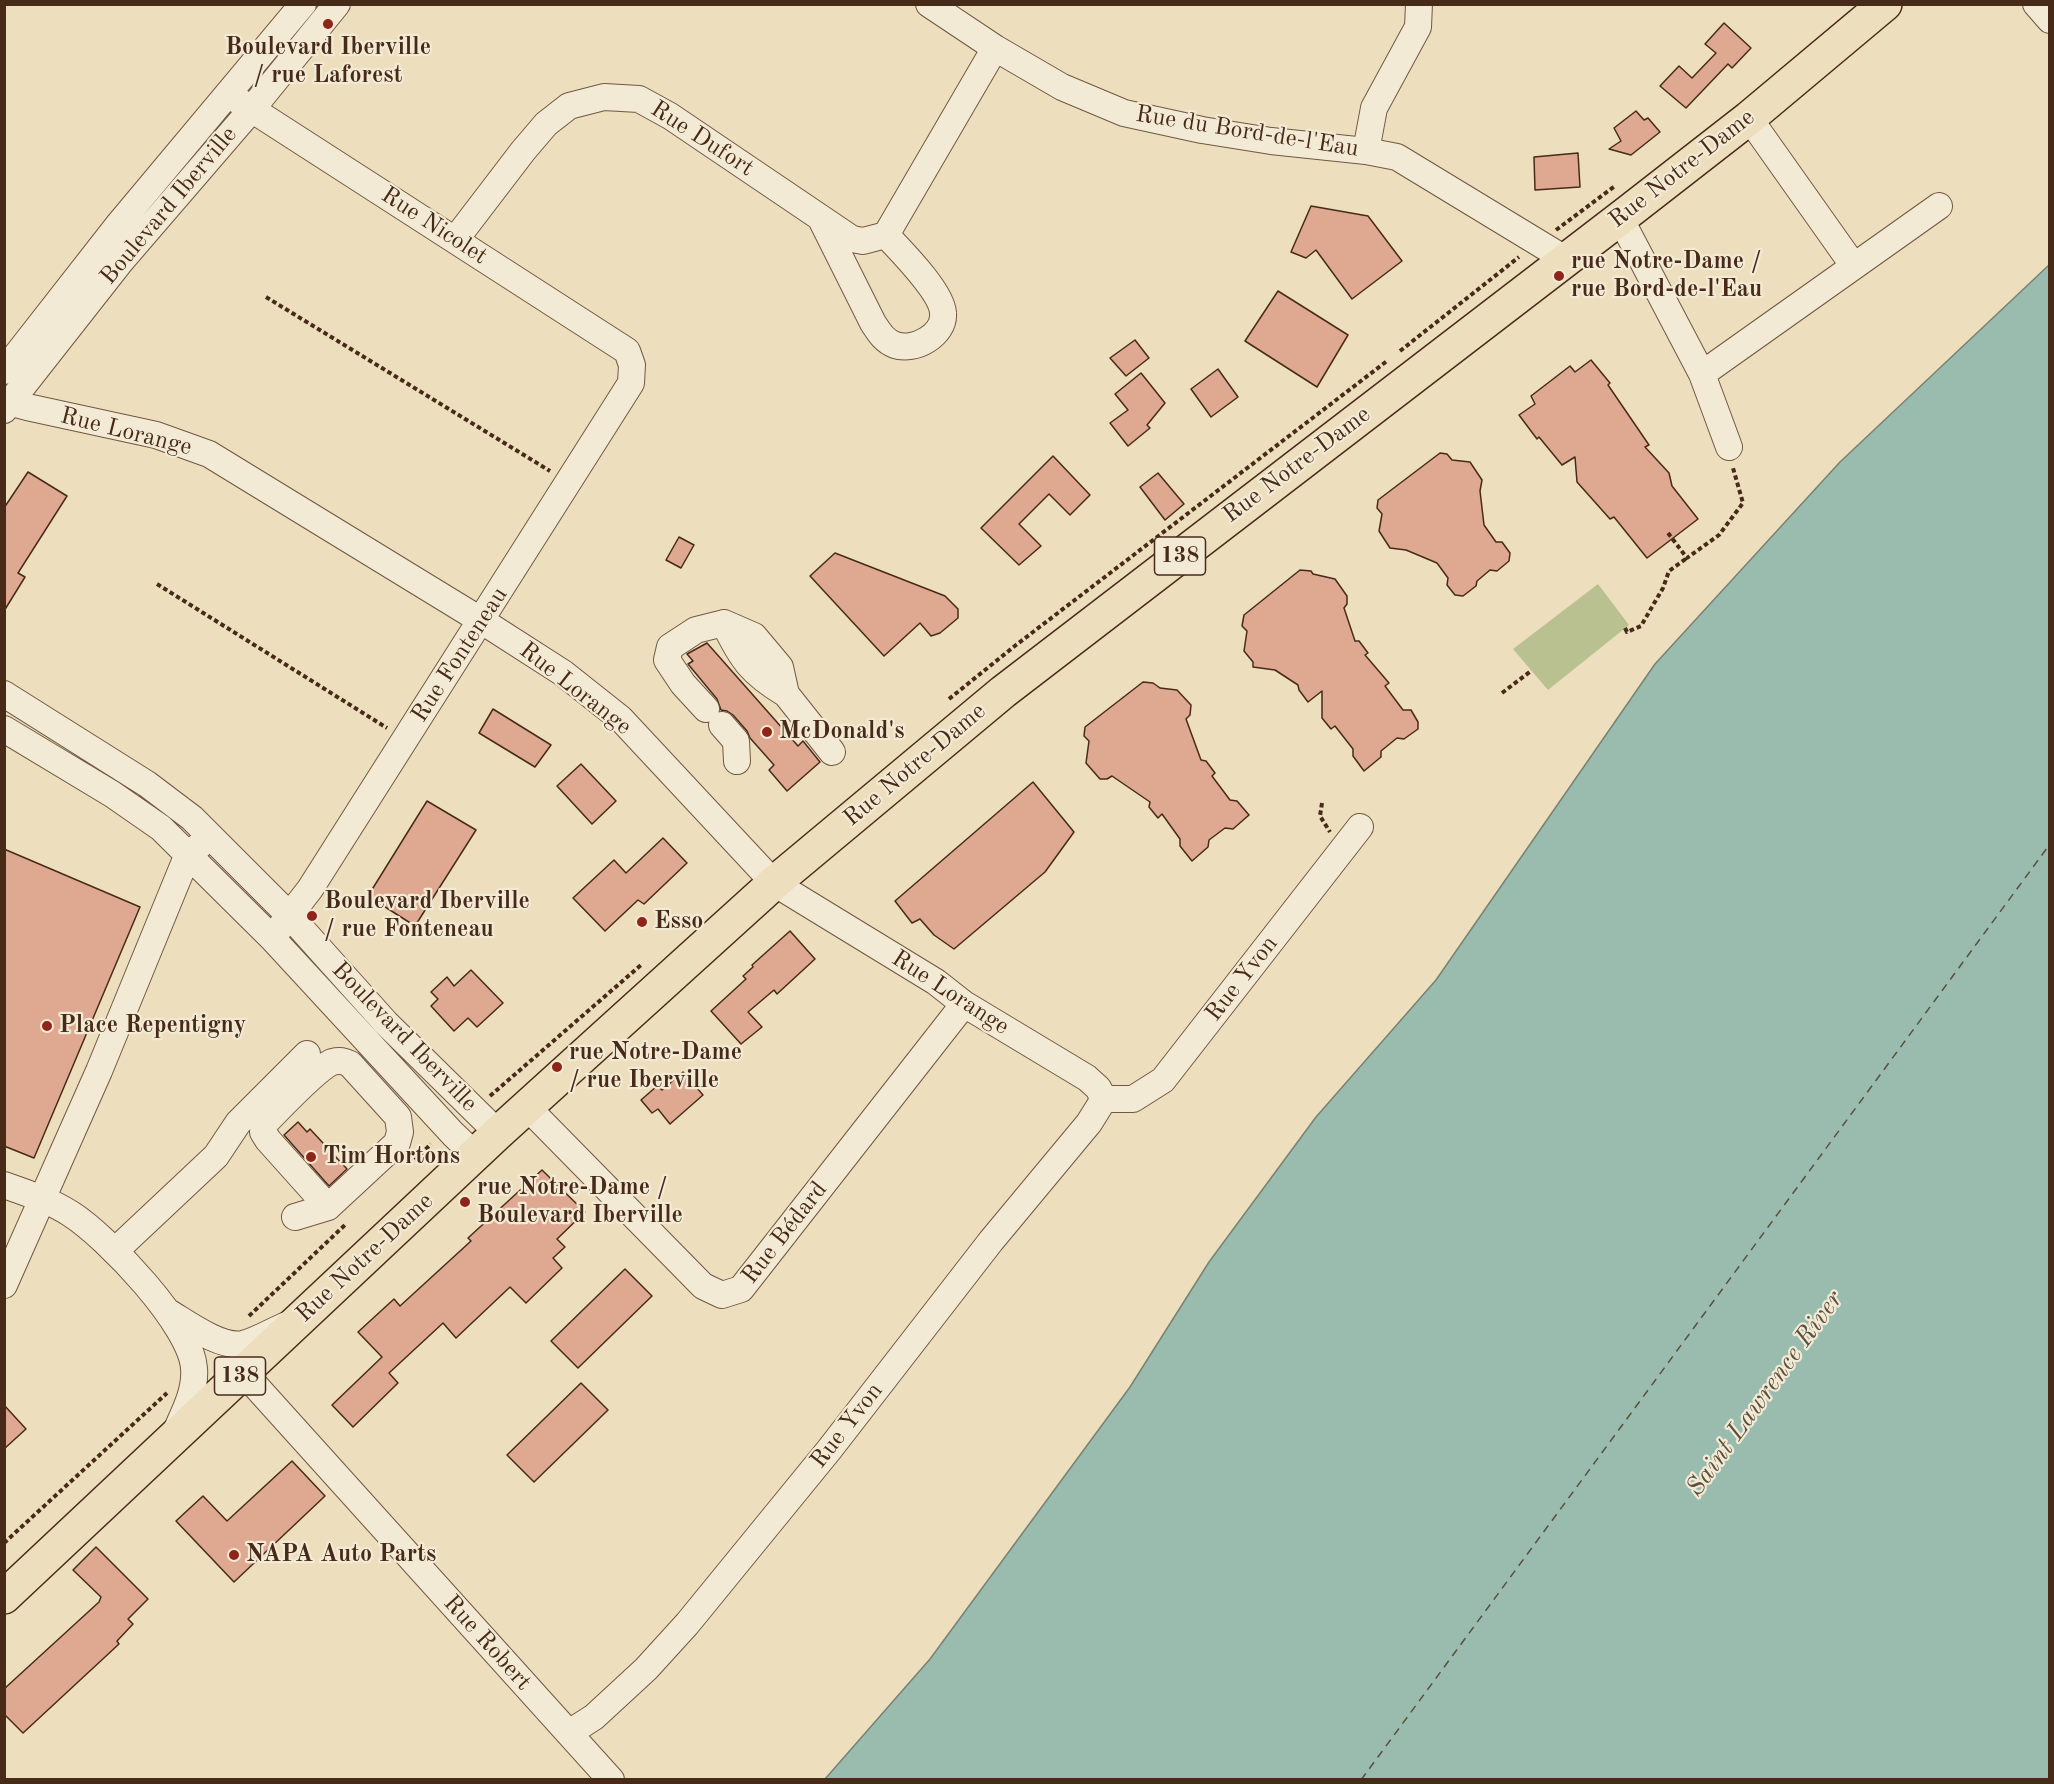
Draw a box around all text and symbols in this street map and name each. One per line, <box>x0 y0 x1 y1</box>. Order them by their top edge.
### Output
marker: Boulevard Iberville / rue Laforest <box>321 17 335 31</box>
place label: Boulevard Iberville / rue Laforest <box>225 34 431 90</box>
street label: Rue Dufort <box>645 95 759 183</box>
street label: Rue du Bord-de-l'Eau <box>1133 100 1361 164</box>
street label: Rue Notre-Dame <box>1603 103 1761 235</box>
street label: Boulevard Iberville <box>94 121 244 291</box>
street label: Rue Nicolet <box>375 181 493 271</box>
place label: rue Notre-Dame / rue Bord-de-l'Eau <box>1571 248 1762 304</box>
marker: rue Notre-Dame / rue Bord-de-l'Eau <box>1552 269 1566 283</box>
street label: Rue Notre-Dame <box>1218 400 1376 530</box>
street label: Rue Lorange <box>57 402 195 462</box>
road number: 138 <box>1154 537 1206 575</box>
street label: Rue Fonteneau <box>406 582 514 728</box>
street label: Rue Lorange <box>513 636 637 742</box>
street label: Rue Notre-Dame <box>838 697 992 833</box>
place label: McDonald's <box>779 718 904 746</box>
marker: McDonald's <box>760 725 774 739</box>
place label: Boulevard Iberville / rue Fonteneau <box>324 888 530 944</box>
place label: Esso <box>654 908 703 936</box>
marker: Boulevard Iberville / rue Fonteneau <box>305 909 319 923</box>
marker: Esso <box>635 915 649 929</box>
street label: Rue Yvon <box>1200 930 1284 1028</box>
street label: Rue Lorange <box>886 944 1014 1042</box>
street label: Boulevard Iberville <box>325 956 483 1118</box>
place label: Place Repentigny <box>59 1012 246 1040</box>
marker: Place Repentigny <box>40 1019 54 1033</box>
place label: rue Notre-Dame / rue Iberville <box>569 1039 742 1095</box>
marker: rue Notre-Dame / rue Iberville <box>550 1060 564 1074</box>
place label: Tim Hortons <box>323 1143 460 1171</box>
marker: Tim Hortons <box>304 1150 318 1164</box>
place label: rue Notre-Dame / Boulevard Iberville <box>477 1174 683 1230</box>
street label: Rue Bédard <box>736 1176 834 1290</box>
street label: Rue Notre-Dame <box>290 1187 440 1329</box>
marker: rue Notre-Dame / Boulevard Iberville <box>458 1195 472 1209</box>
water label: Saint Lawrence River <box>1680 1285 1850 1503</box>
road number: 138 <box>214 1357 266 1395</box>
street label: Rue Yvon <box>805 1377 889 1475</box>
place label: NAPA Auto Parts <box>246 1541 436 1569</box>
marker: NAPA Auto Parts <box>227 1548 241 1562</box>
street label: Rue Robert <box>437 1589 537 1697</box>

